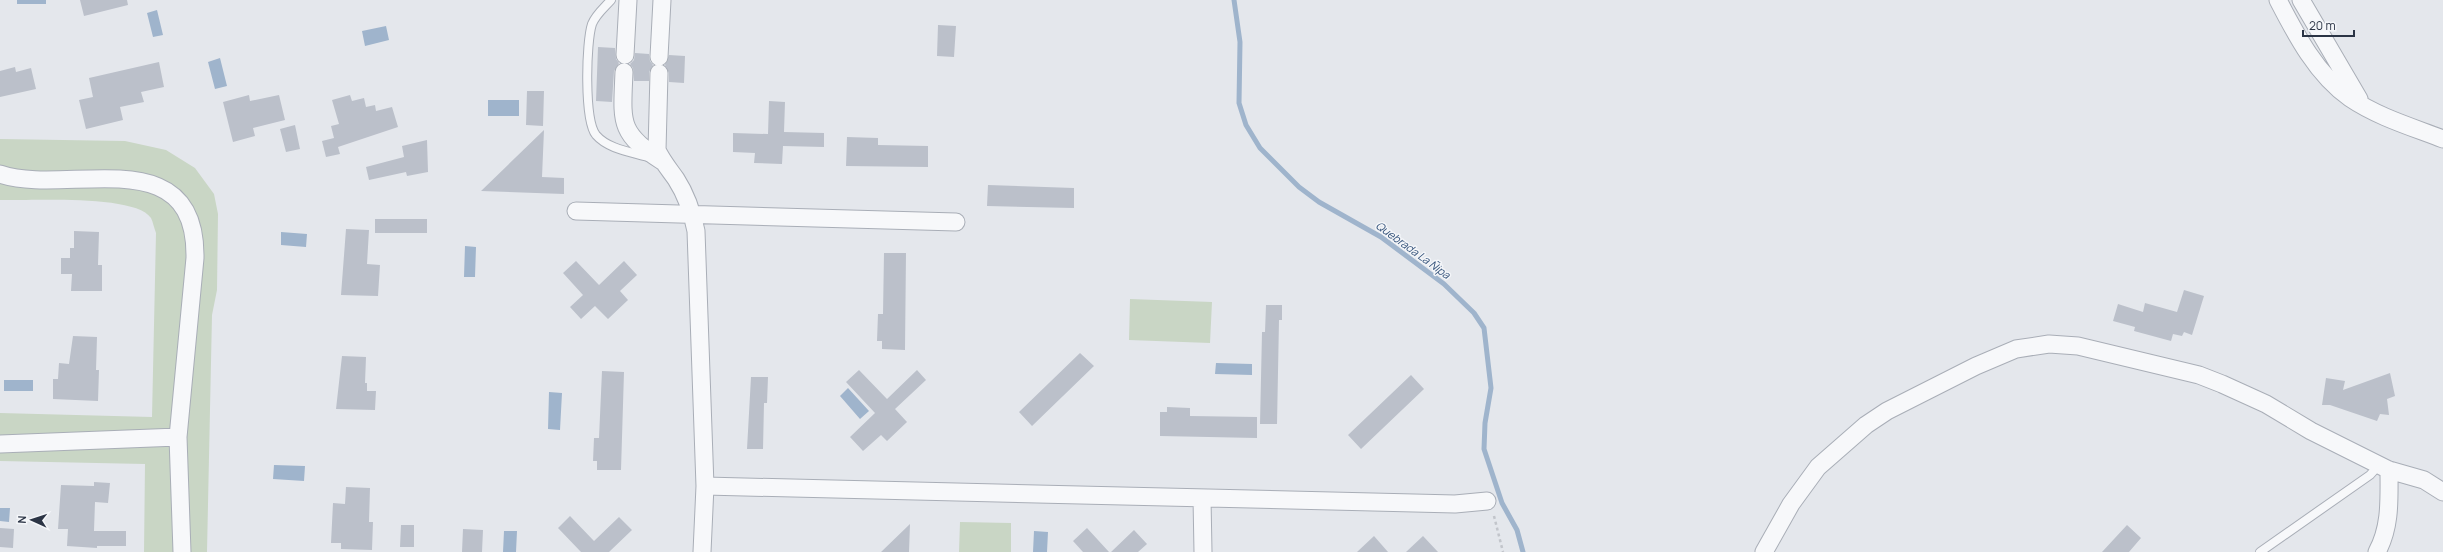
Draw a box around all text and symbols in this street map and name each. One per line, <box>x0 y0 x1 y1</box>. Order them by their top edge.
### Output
scale bar <box>2303 12 2354 38</box>
text: 20 m <box>2309 17 2336 34</box>
water label: Quebrada La Ñipa <box>1373 217 1454 282</box>
north arrow <box>12 500 52 540</box>
text: N <box>14 515 29 524</box>

